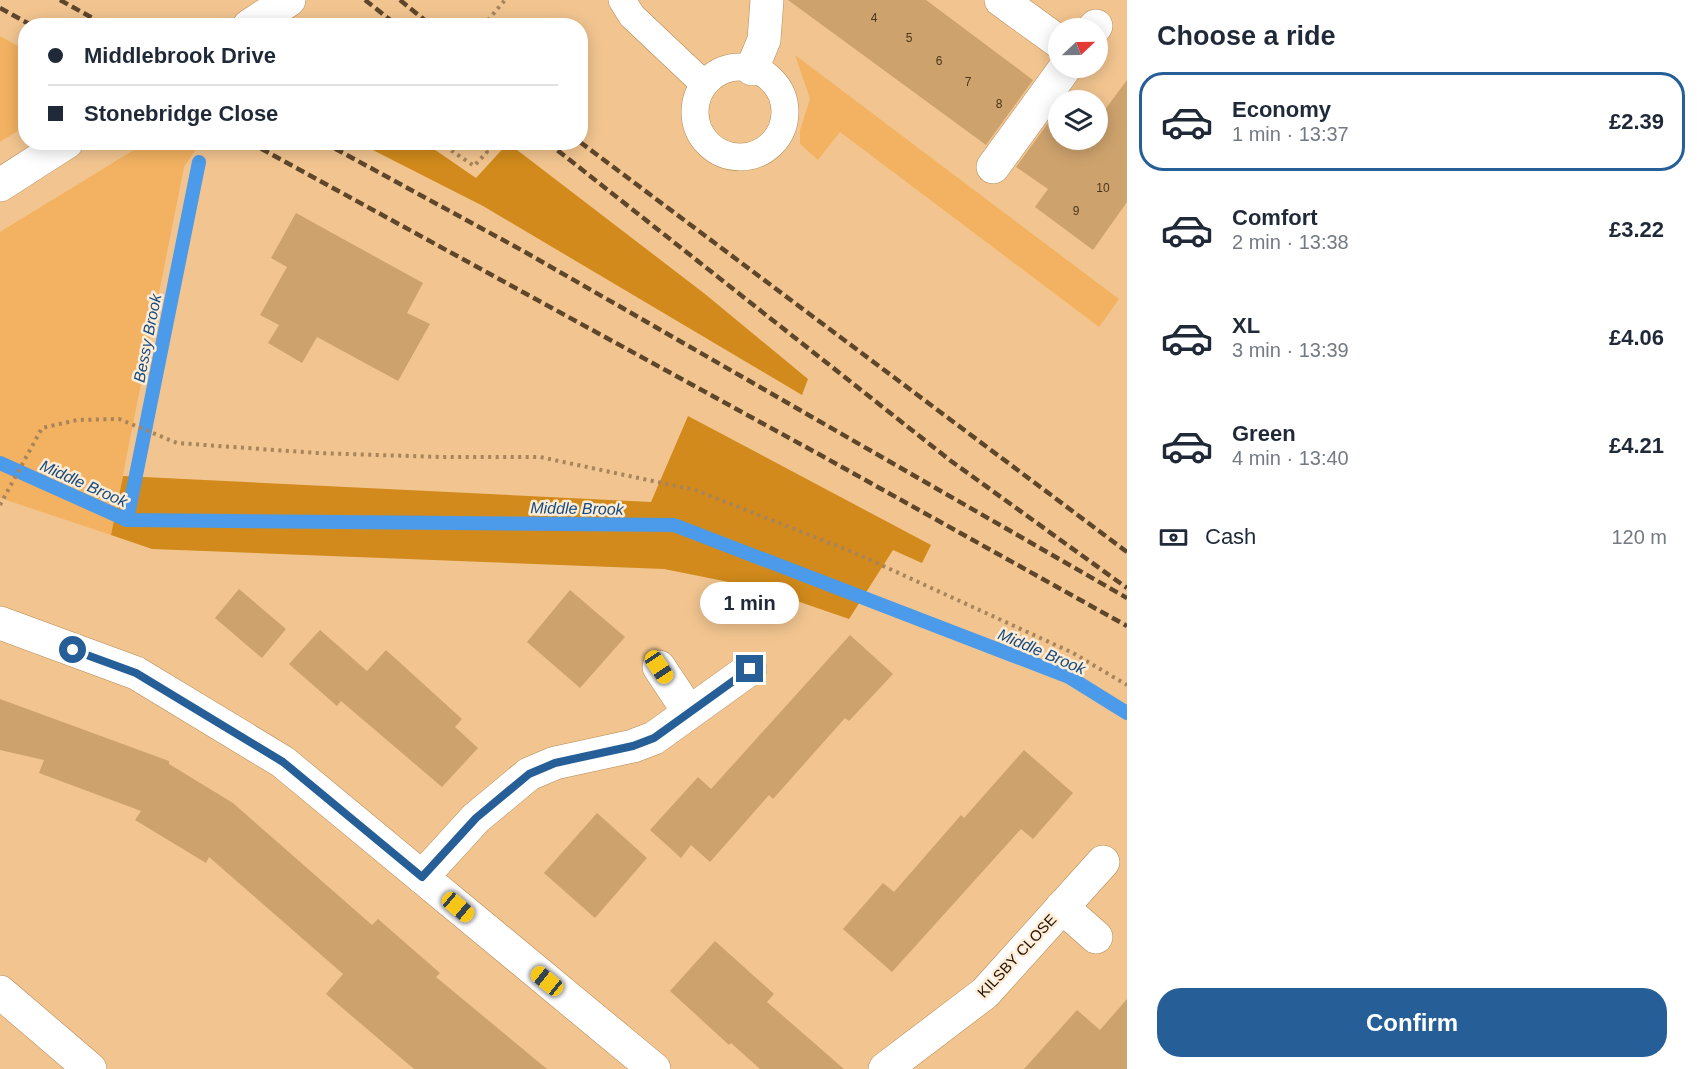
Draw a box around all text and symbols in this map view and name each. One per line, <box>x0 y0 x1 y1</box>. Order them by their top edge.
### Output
house number: 4 <box>871 11 878 25</box>
north arrow <box>1048 18 1108 78</box>
map controls <box>1048 18 1108 150</box>
text: Choose a ride <box>1157 21 1336 51</box>
house number: 5 <box>906 31 913 45</box>
text: Middlebrook Drive <box>84 43 276 68</box>
house number: 6 <box>936 54 943 68</box>
house number: 7 <box>965 75 972 89</box>
button: layers <box>1048 90 1108 150</box>
icon: car <box>1160 95 1214 149</box>
house number: 8 <box>996 97 1003 111</box>
text: Economy <box>1232 97 1331 122</box>
text: Stonebridge Close <box>84 101 278 126</box>
text: £2.39 <box>1609 109 1664 134</box>
text: 1 min · 13:37 <box>1232 123 1349 145</box>
house number: 10 <box>1096 181 1110 195</box>
icon: car <box>1160 203 1214 257</box>
house number: 9 <box>1073 204 1080 218</box>
text: Comfort <box>1232 205 1318 230</box>
text: £3.22 <box>1609 217 1664 242</box>
text: 2 min · 13:38 <box>1232 231 1349 253</box>
water label: Bessy Brook <box>131 291 165 384</box>
icon: car <box>1160 311 1214 365</box>
text: XL <box>1232 313 1260 338</box>
text: £4.06 <box>1609 325 1664 350</box>
text: 3 min · 13:39 <box>1232 339 1349 361</box>
icon: car <box>1160 419 1214 473</box>
text: Green <box>1232 421 1296 446</box>
text: £4.21 <box>1609 433 1664 458</box>
text: 4 min · 13:40 <box>1232 447 1349 469</box>
water label: Middle Brook <box>38 457 131 511</box>
water label: Middle Brook <box>530 499 625 518</box>
icon: cash <box>1157 521 1190 554</box>
text: Cash <box>1205 524 1256 549</box>
text: 120 m <box>1611 526 1667 548</box>
callout: 1 min <box>700 582 800 624</box>
text: 1 min <box>723 592 776 614</box>
water label: Middle Brook <box>996 625 1089 678</box>
route start <box>59 636 86 663</box>
car <box>641 647 677 687</box>
route end <box>736 655 763 682</box>
car <box>438 889 478 925</box>
street label: KILSBY CLOSE <box>974 911 1059 1001</box>
car <box>527 963 567 999</box>
button: Confirm <box>1157 988 1667 1057</box>

